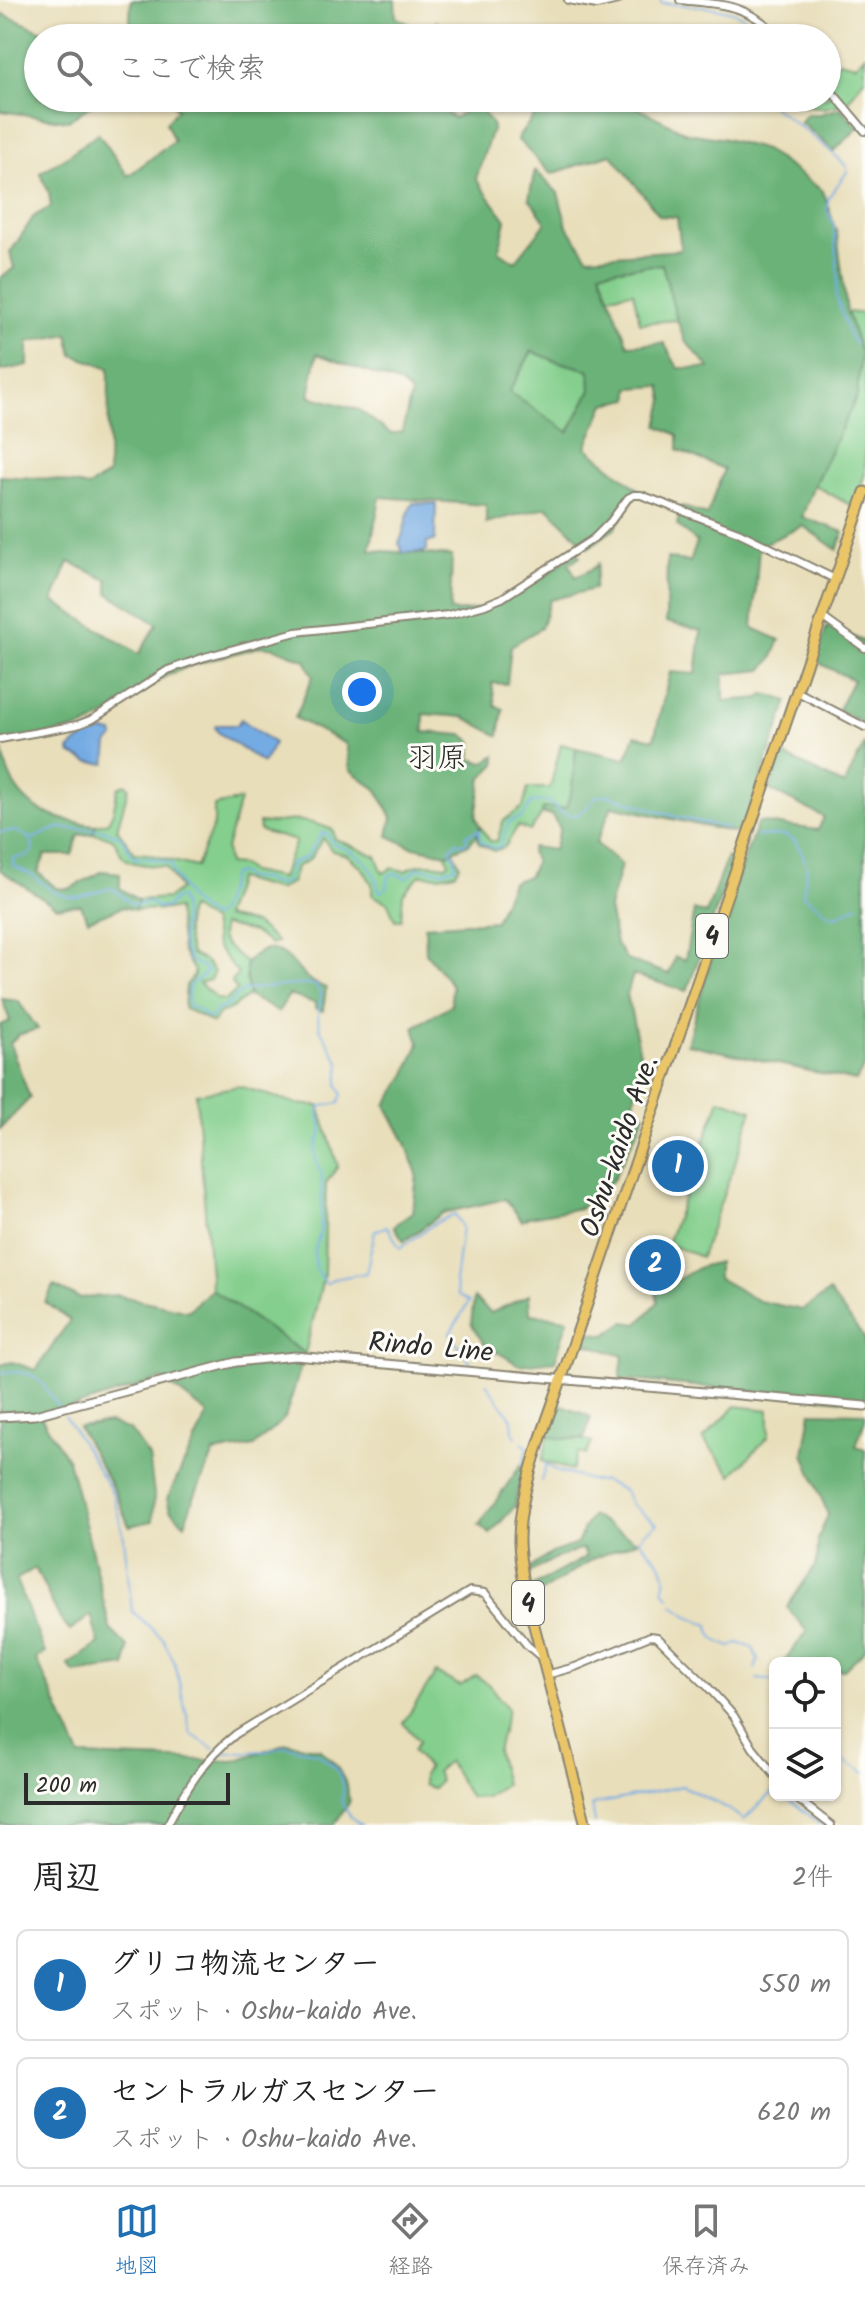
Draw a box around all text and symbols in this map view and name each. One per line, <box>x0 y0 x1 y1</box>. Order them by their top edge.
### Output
search box <box>24 24 841 112</box>
icon: search <box>52 46 96 90</box>
text: ここで検索 <box>116 46 266 94</box>
your location <box>342 672 382 712</box>
district label: 羽原 <box>407 735 467 783</box>
road number: 4 <box>696 914 728 958</box>
street label: Oshu-kaido Ave. <box>568 1050 672 1244</box>
pin: 1 <box>652 1136 704 1196</box>
pin: 2 <box>629 1235 681 1295</box>
street label: Rindo Line <box>366 1321 496 1376</box>
road number: 4 <box>512 1581 544 1625</box>
map controls <box>769 1657 841 1801</box>
button: locate <box>769 1657 841 1729</box>
button: layers <box>769 1729 841 1801</box>
scale bar <box>24 1769 230 1805</box>
text: 200 m <box>36 1769 97 1804</box>
text: 周辺 <box>32 1852 100 1906</box>
text: 2件 <box>792 1857 833 1899</box>
text: グリコ物流センター <box>110 1941 380 1989</box>
text: 1 <box>56 1964 64 2006</box>
text: 550 m <box>759 1964 831 2006</box>
text: スポット · Oshu-kaido Ave. <box>110 1991 417 2033</box>
text: セントラルガスセンター <box>110 2069 439 2117</box>
text: 2 <box>52 2092 68 2134</box>
text: 620 m <box>757 2092 831 2134</box>
text: スポット · Oshu-kaido Ave. <box>110 2119 417 2161</box>
tab: 地図 <box>115 2199 159 2285</box>
tab: 経路 <box>388 2199 432 2285</box>
tab: 保存済み <box>662 2199 750 2285</box>

